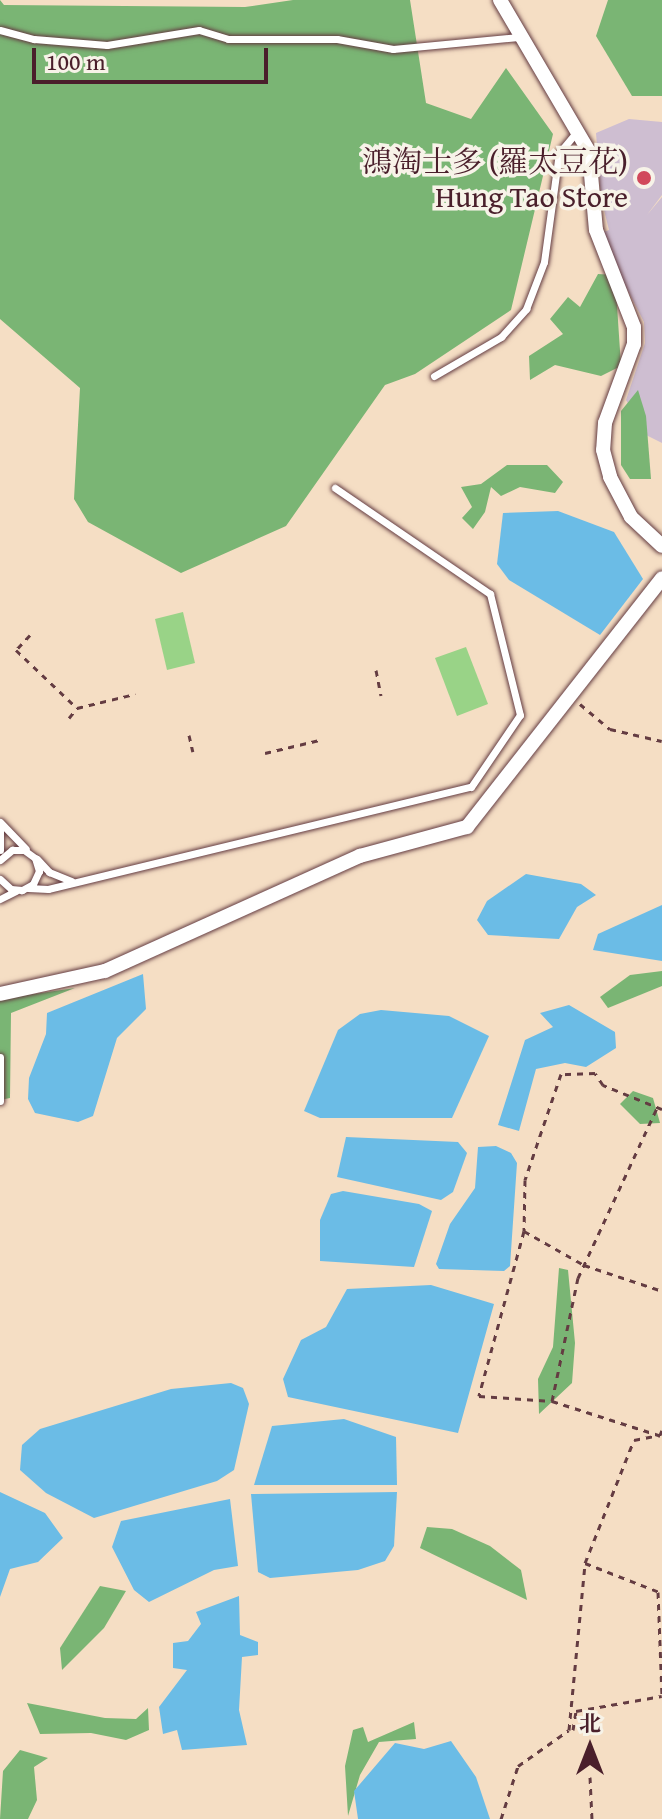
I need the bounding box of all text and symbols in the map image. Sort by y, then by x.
scale bar [36,32,272,82]
text: 100 m [46,44,106,79]
place label: 鴻淘士多 (羅太豆花) Hung Tao Store [362,143,628,214]
marker: 鴻淘士多 (羅太豆花) Hung Tao Store [635,169,653,187]
north arrow [550,1707,630,1787]
text: 北 [579,1707,601,1739]

